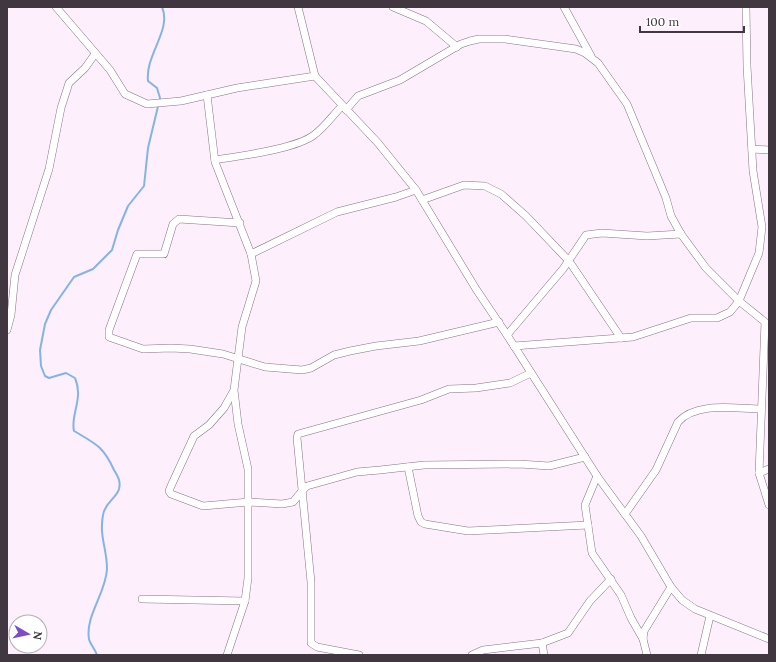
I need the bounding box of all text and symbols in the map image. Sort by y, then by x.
scale bar [640,8,744,34]
text: 100 m [646,14,679,29]
north arrow [8,614,48,654]
text: N [30,630,45,641]

